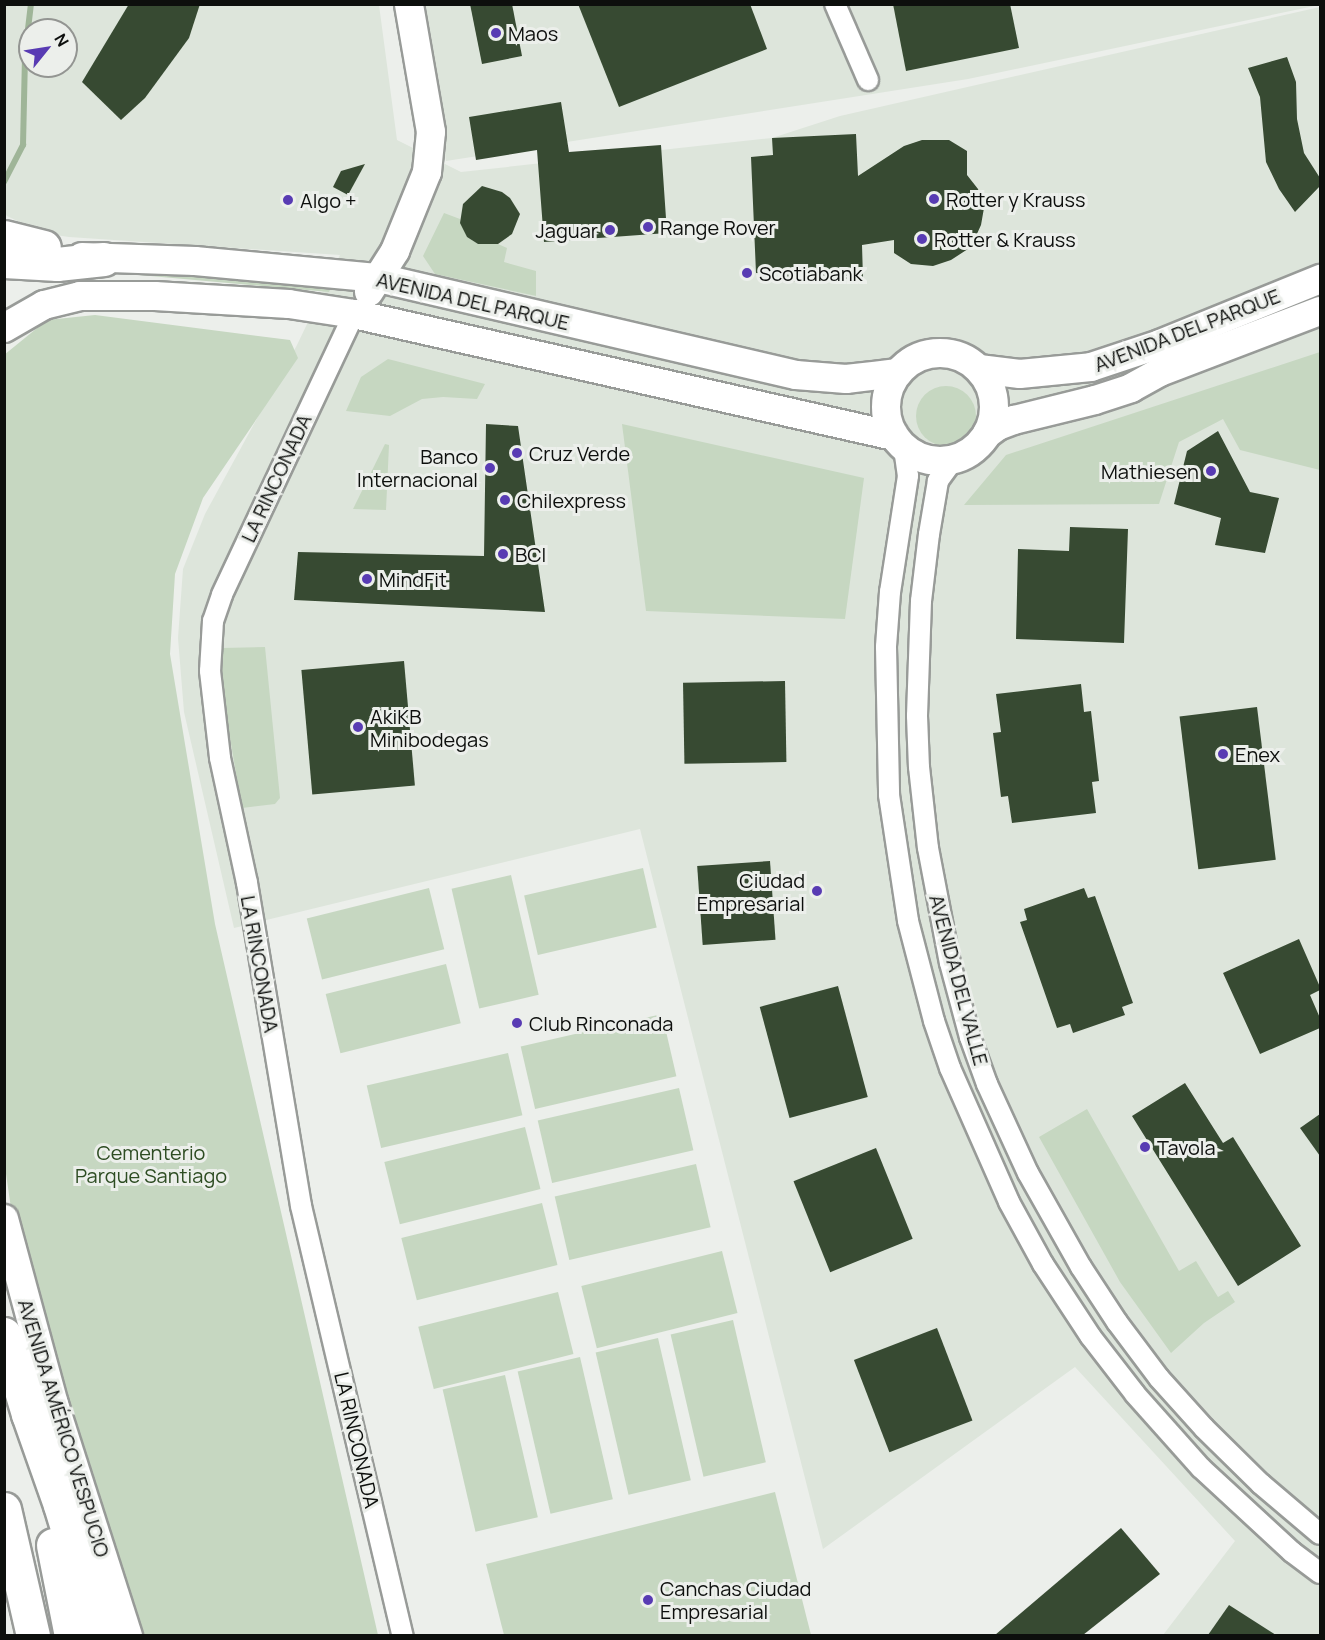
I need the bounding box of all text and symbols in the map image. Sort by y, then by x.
north arrow [18,18,78,78]
place label: Maos [508,21,558,45]
marker: Maos [489,26,503,40]
text: N [49,30,74,50]
place label: Rotter y Krauss [946,187,1085,211]
place label: Algo + [300,188,357,212]
marker: Rotter y Krauss [927,192,941,206]
marker: Algo + [281,193,295,207]
place label: Range Rover [660,215,776,239]
place label: Jaguar [536,218,598,242]
marker: Range Rover [641,220,655,234]
marker: Jaguar [603,223,617,237]
place label: Rotter & Krauss [934,227,1076,251]
marker: Rotter & Krauss [915,232,929,246]
place label: Scotiabank [759,261,862,285]
marker: Scotiabank [740,266,754,280]
street label: AVENIDA DEL PARQUE [374,267,572,335]
street label: AVENIDA DEL PARQUE [1090,283,1284,377]
street label: LA RINCONADA [236,410,316,546]
place label: Cruz Verde [529,441,630,465]
place label: Banco Internacional [357,444,478,491]
marker: Cruz Verde [510,446,524,460]
place label: Mathiesen [1101,459,1199,483]
marker: Banco Internacional [483,461,497,475]
marker: Mathiesen [1204,464,1218,478]
place label: Chilexpress [517,488,626,512]
marker: Chilexpress [498,493,512,507]
place label: BCI [515,542,546,566]
marker: BCI [496,547,510,561]
place label: MindFit [379,567,447,591]
marker: MindFit [360,572,374,586]
place label: AkiKB Minibodegas [370,704,489,751]
marker: AkiKB Minibodegas [351,720,365,734]
place label: Enex [1235,742,1280,766]
marker: Enex [1216,747,1230,761]
place label: Ciudad Empresarial [697,868,805,915]
marker: Ciudad Empresarial [810,884,824,898]
street label: AVENIDA DEL VALLE [925,891,993,1069]
street label: LA RINCONADA [236,894,284,1034]
place label: Club Rinconada [529,1011,673,1035]
marker: Club Rinconada [510,1016,524,1030]
place label: Tavola [1157,1135,1216,1159]
marker: Tavola [1138,1140,1152,1154]
park label: Cementerio Parque Santiago [75,1141,227,1188]
street label: AVENIDA AMÉRICO VESPUCIO [13,1296,115,1560]
street label: LA RINCONADA [330,1370,384,1510]
place label: Canchas Ciudad Empresarial [660,1576,811,1623]
marker: Canchas Ciudad Empresarial [641,1593,655,1607]

